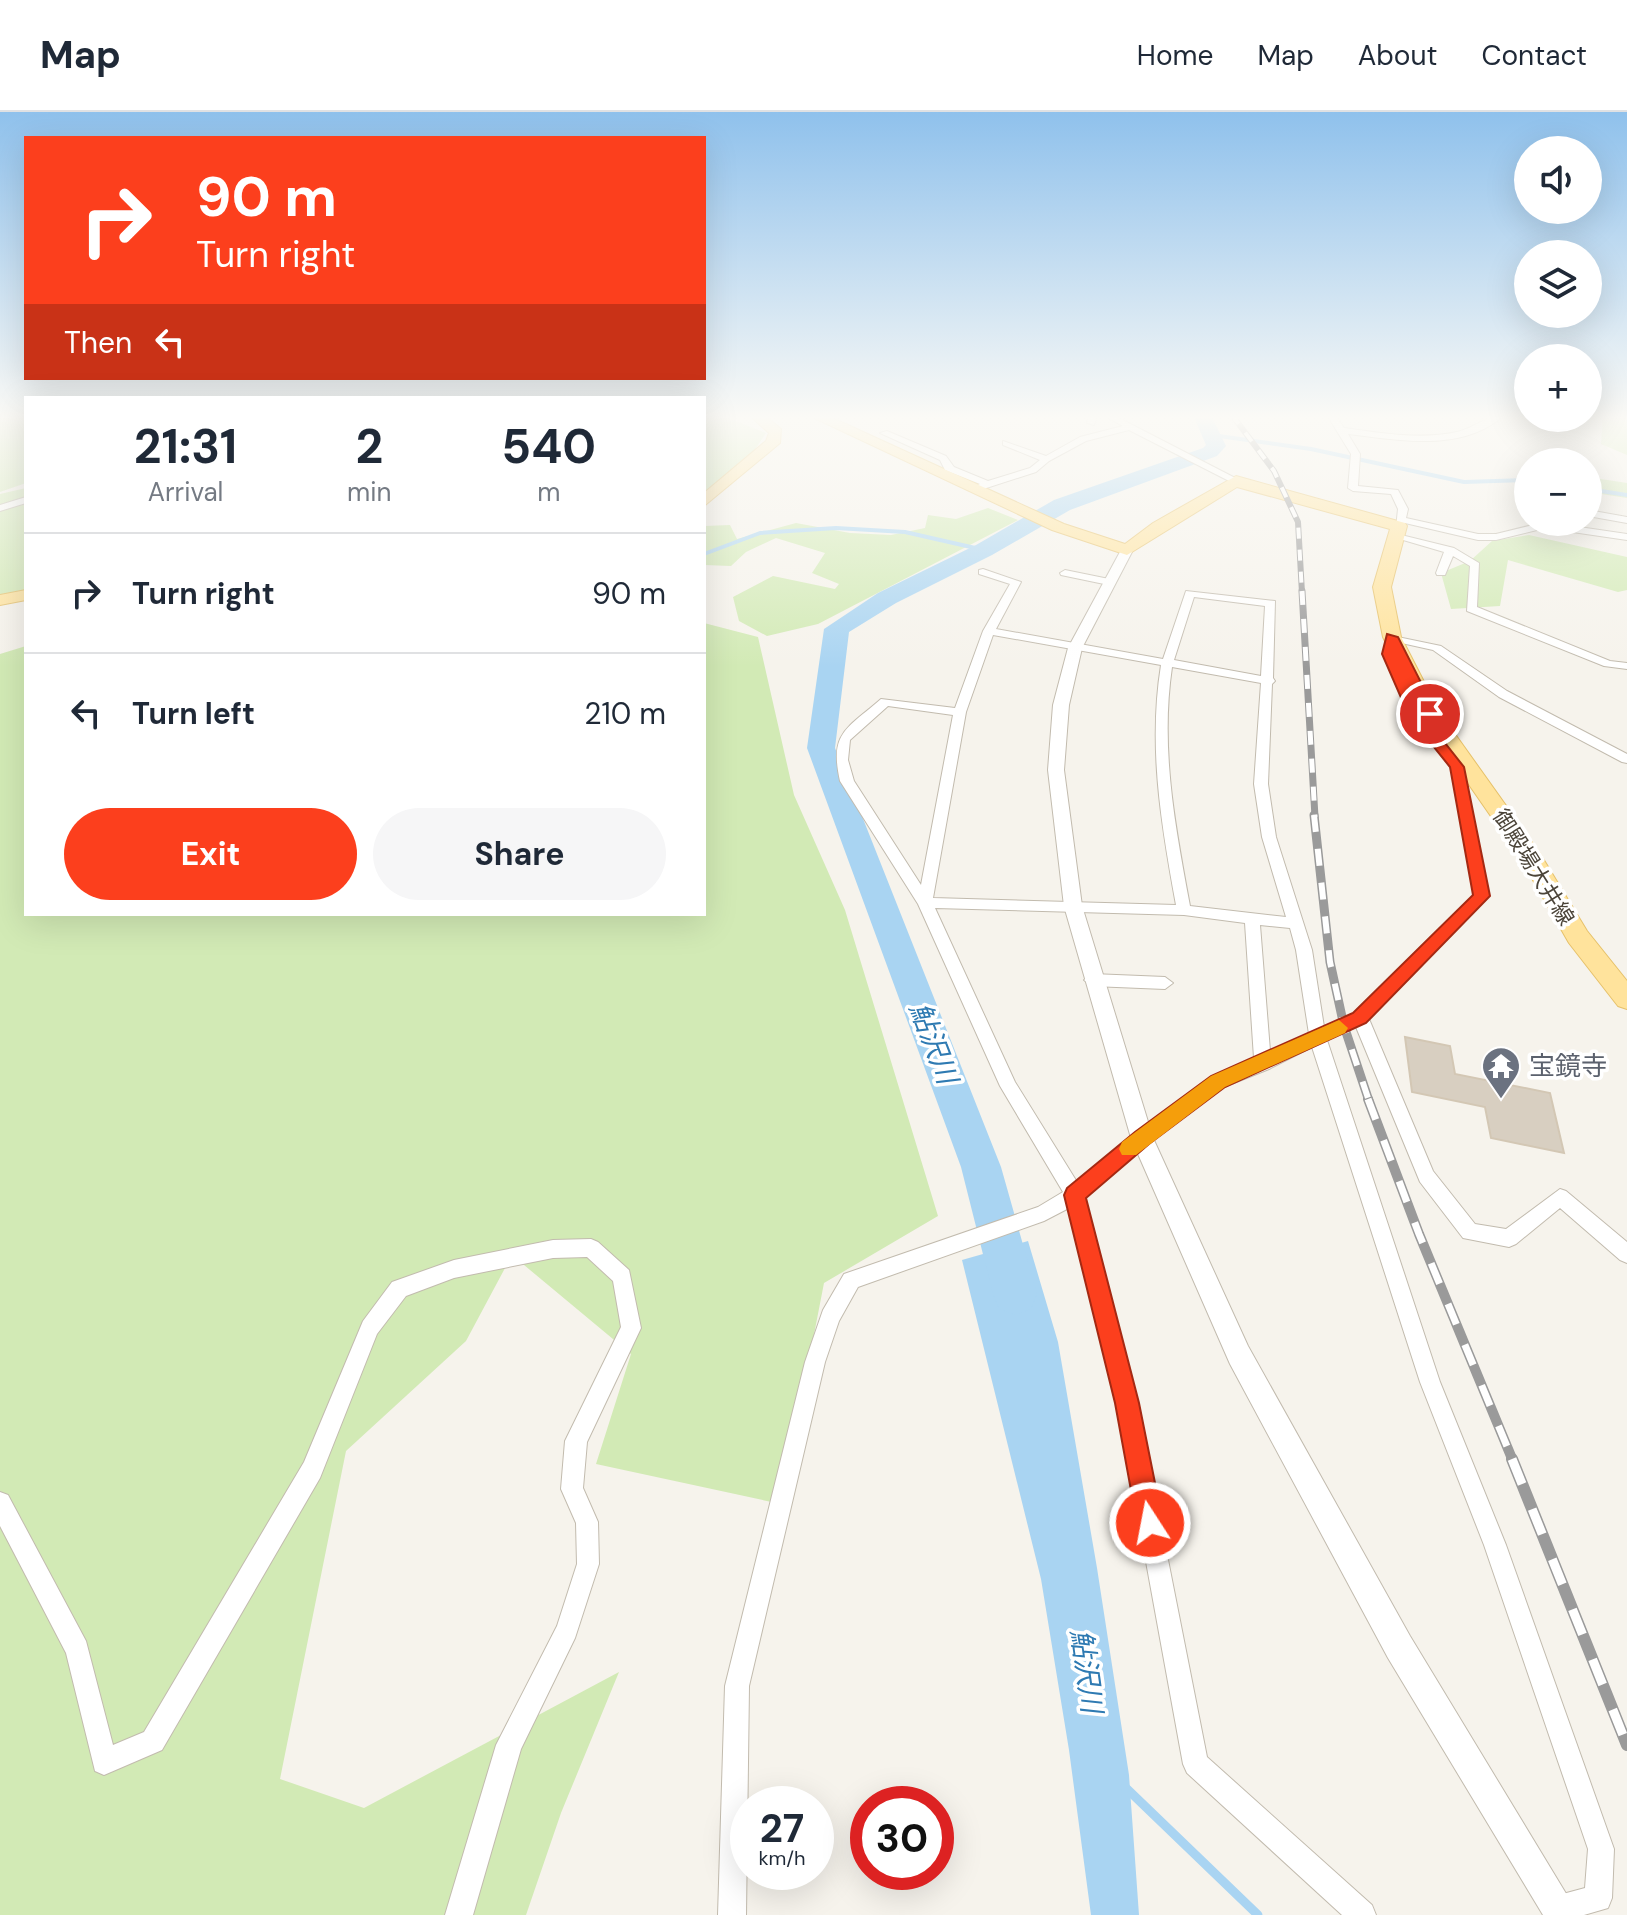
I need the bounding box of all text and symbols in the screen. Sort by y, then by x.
text: Map [40,30,121,80]
text: Home [1137,37,1213,74]
text: Map [1257,37,1314,74]
text: About [1358,37,1437,74]
text: Contact [1481,37,1587,74]
map controls [1514,136,1602,536]
button: sound [1514,136,1602,224]
text: 90 m [196,160,337,233]
icon: right [64,168,168,272]
text: Turn right [196,231,355,278]
button: layers [1514,240,1602,328]
icon: left [148,320,192,364]
text: Then [64,323,132,362]
button: + [1514,344,1602,432]
text: 21:31 [134,415,237,478]
text: 2 [355,415,383,478]
text: 540 [501,415,596,478]
button: − [1514,448,1602,536]
text: Arrival [148,475,223,509]
text: min [347,475,391,509]
text: m [537,475,560,509]
icon: right [64,571,108,615]
text: Turn right [132,574,275,613]
text: 90 m [592,574,666,613]
pin [1396,680,1464,748]
icon: left [64,691,108,735]
icon: arrive [1408,692,1452,736]
text: Turn left [132,694,255,733]
text: 210 m [584,694,666,733]
street label: 御殿場大井線 [1486,804,1581,931]
button: Exit [64,808,357,900]
button: Share [373,808,666,900]
water label: 鮎沢川 [901,997,967,1092]
temple icon: 宝鏡寺 [1480,1045,1522,1100]
place label: 宝鏡寺 [1529,1049,1607,1083]
position arrow [1108,1481,1192,1565]
water label: 鮎沢川 [1062,1627,1111,1718]
speed limit sign: 30 [850,1786,954,1890]
text: 27 [760,1802,804,1854]
text: km/h [758,1845,806,1871]

